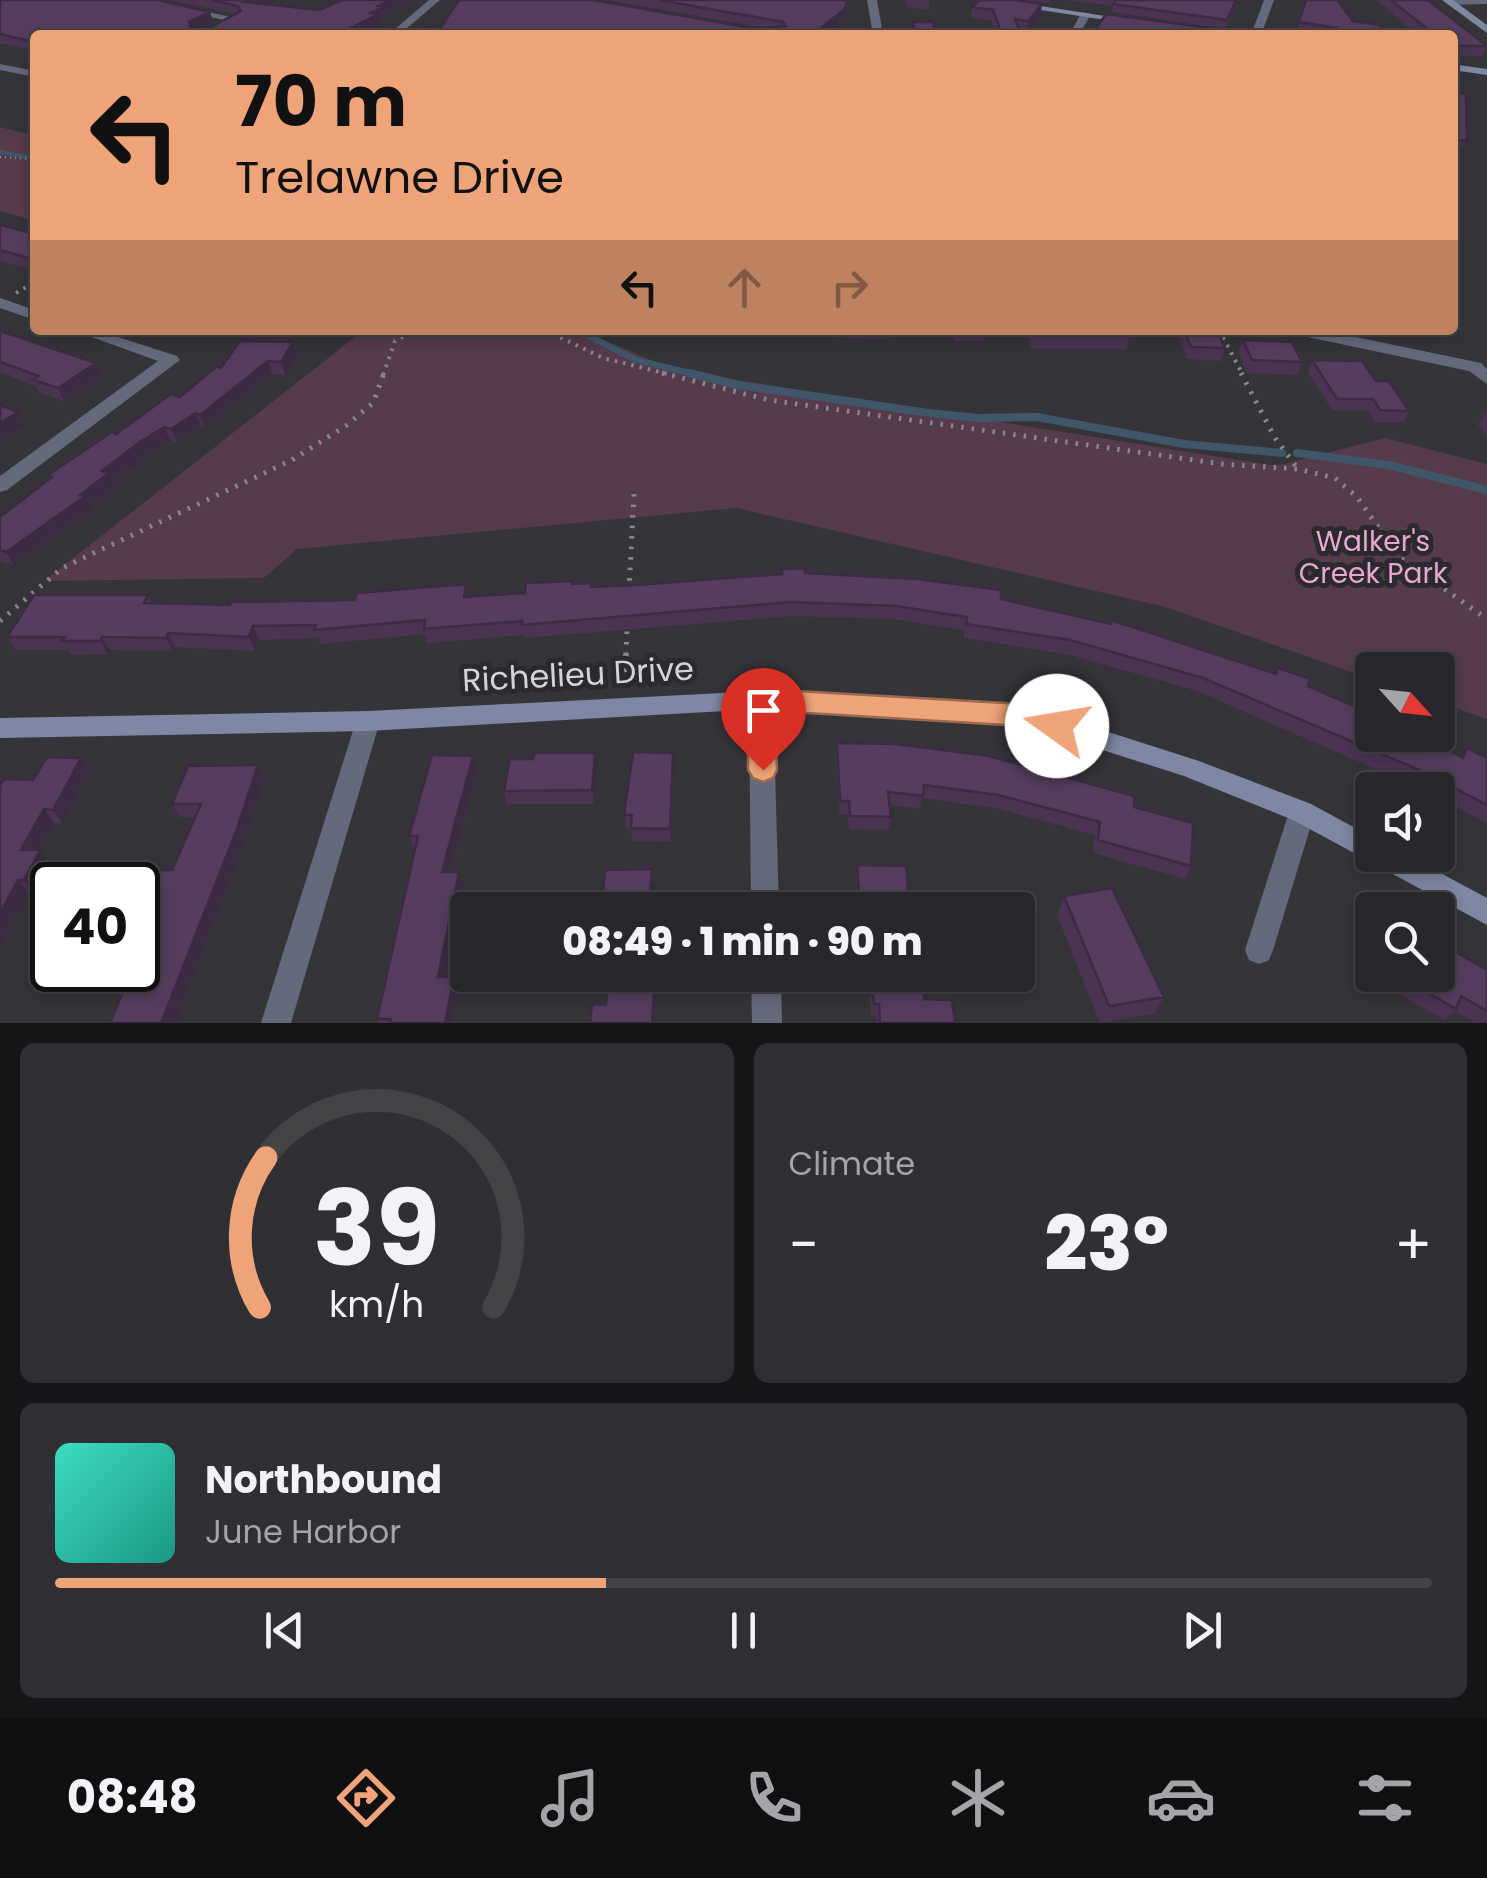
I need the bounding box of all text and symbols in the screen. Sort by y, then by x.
text: 70 m [235,52,407,151]
icon: left [70,70,200,200]
text: Trelawne Drive [235,146,564,209]
icon: left [612,260,667,315]
icon: ahead [717,260,772,315]
icon: right [822,260,877,315]
park label: Walker's Creek Park [1299,522,1448,593]
street label: Richelieu Drive [461,645,695,703]
north arrow [1355,652,1455,752]
map controls [1355,652,1455,992]
pin [721,668,806,771]
position arrow [1005,674,1109,778]
icon: arrive [736,683,791,738]
button: sound [1355,772,1455,872]
speed limit sign: 40 [30,862,160,992]
button: search [1355,892,1455,992]
text: 08:49 · 1 min · 90 m [562,915,923,968]
text: Climate [789,1141,915,1186]
text: 39 [313,1156,440,1301]
text: 23° [1044,1191,1169,1296]
text: − [789,1206,819,1283]
text: + [1394,1206,1432,1283]
text: km/h [329,1279,424,1330]
text: Northbound [205,1453,442,1506]
text: June Harbor [205,1509,401,1554]
icon: previous [257,1603,312,1658]
icon: pause [716,1603,771,1658]
icon: next [1175,1603,1230,1658]
icon: directions [331,1763,401,1833]
icon: music [535,1763,605,1833]
icon: phone [739,1763,809,1833]
icon: climate [943,1763,1013,1833]
icon: car [1146,1763,1216,1833]
icon: filters [1350,1763,1420,1833]
text: 08:48 [67,1766,198,1829]

